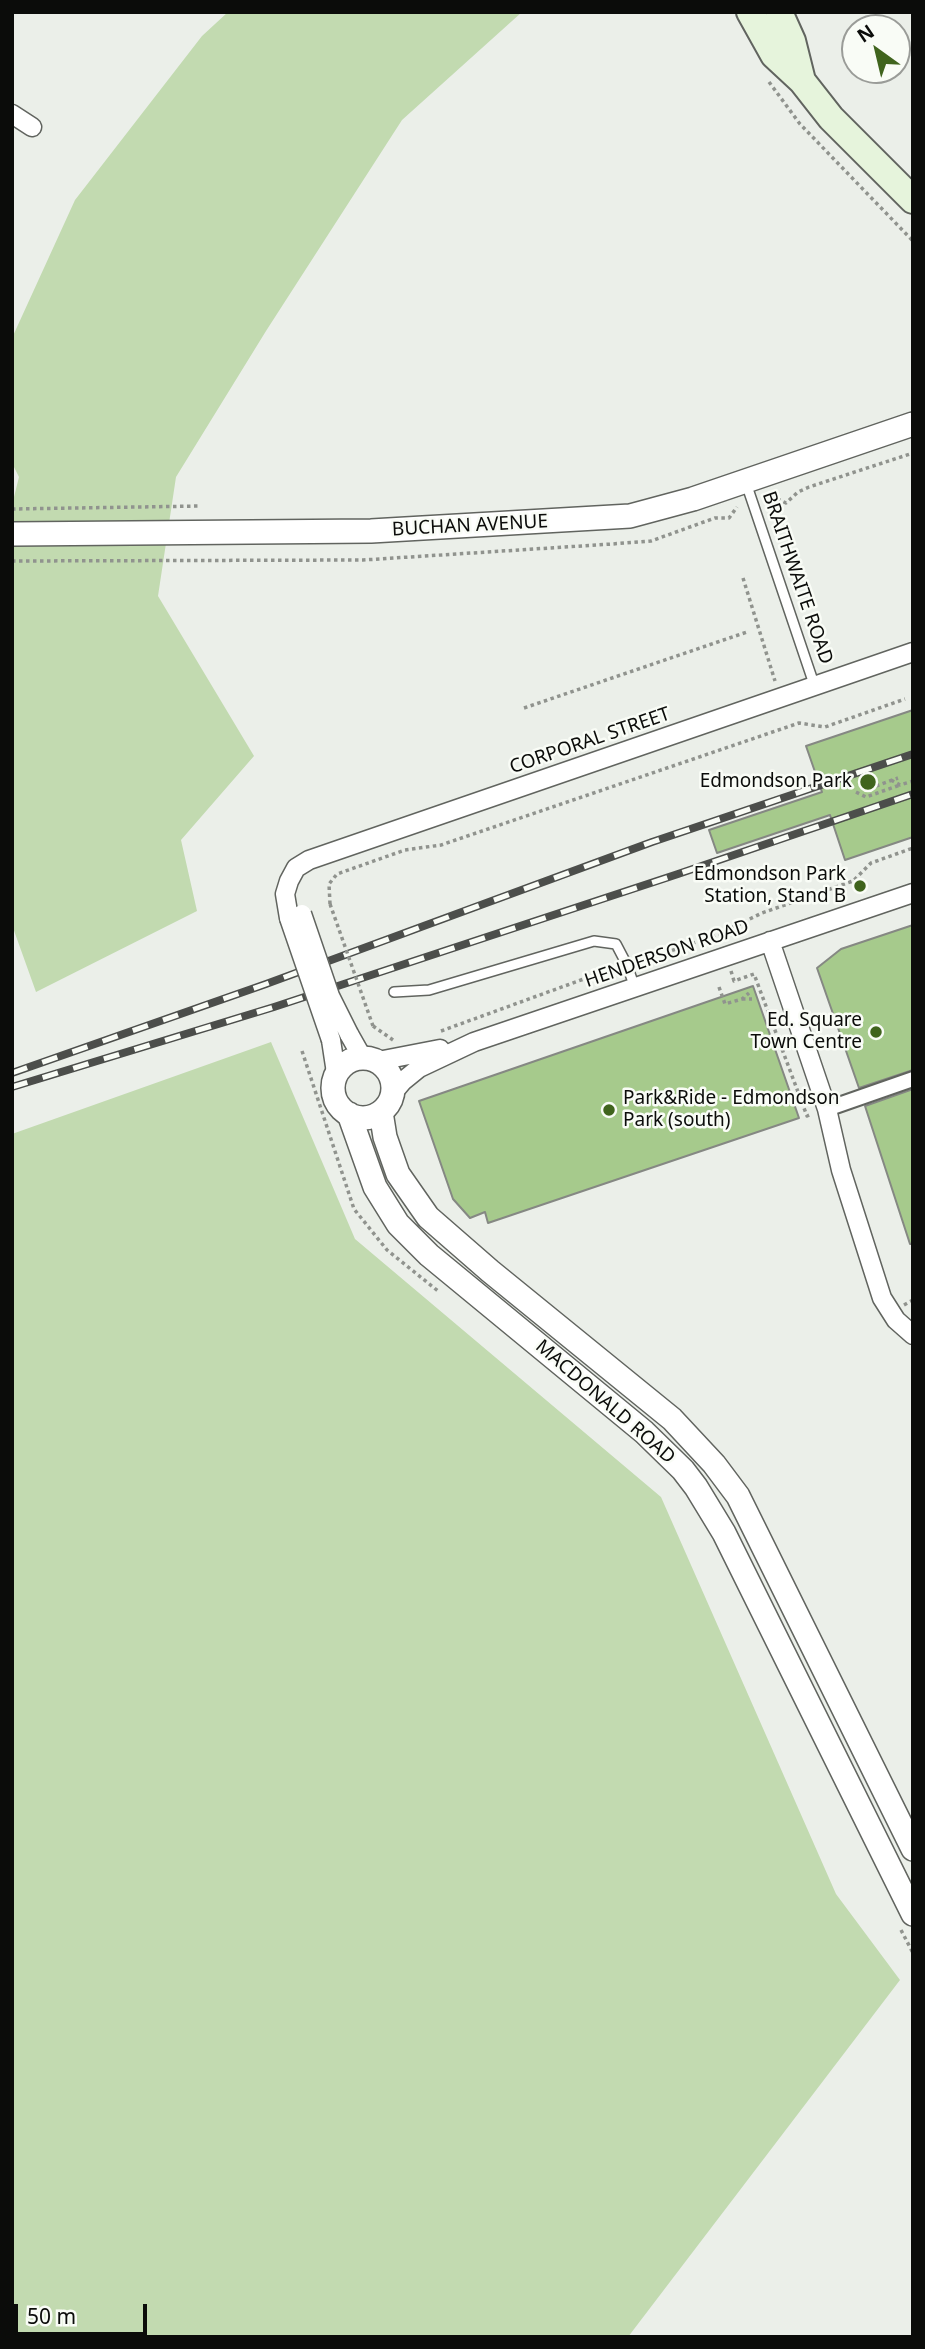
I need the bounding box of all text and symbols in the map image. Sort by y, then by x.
north arrow [841,14,911,84]
text: N [852,18,879,48]
street label: BRAITHWAITE ROAD [757,489,837,667]
street label: BUCHAN AVENUE [391,511,549,541]
street label: CORPORAL STREET [507,703,673,779]
place label: Edmondson Park [700,771,852,793]
marker: Edmondson Park [858,772,878,792]
place label: Edmondson Park Station, Stand B [694,864,846,908]
marker: Edmondson Park Station, Stand B [852,878,868,894]
street label: HENDERSON ROAD [582,915,752,993]
place label: Ed. Square Town Centre [751,1010,862,1054]
marker: Ed. Square Town Centre [868,1024,884,1040]
place label: Park&Ride - Edmondson Park (south) [623,1088,839,1132]
marker: Park&Ride - Edmondson Park (south) [601,1102,617,1118]
street label: MACDONALD ROAD [531,1335,679,1469]
scale bar [18,2290,150,2334]
text: 50 m [27,2302,76,2330]

